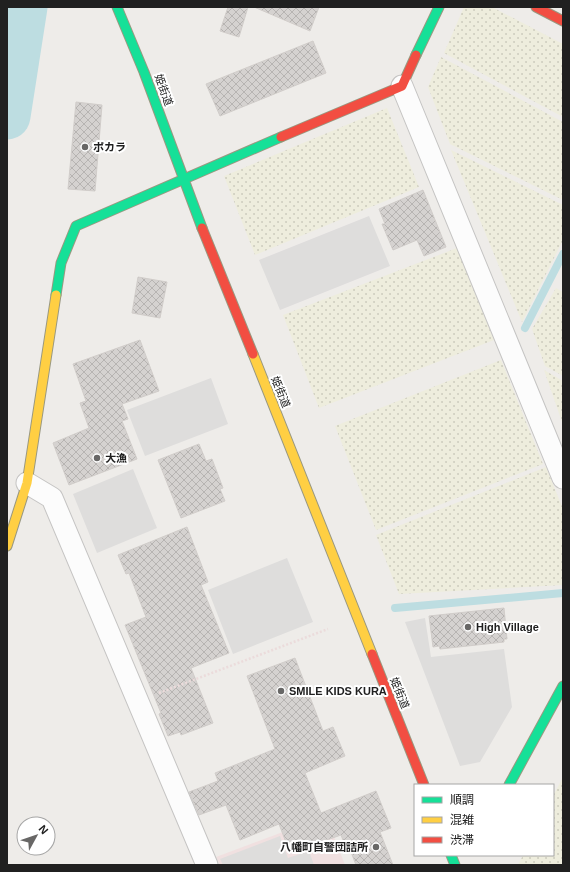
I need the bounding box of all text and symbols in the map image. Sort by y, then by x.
street label: 姫街道 [153,72,175,108]
place label: ポカラ [93,141,126,153]
marker: ポカラ [80,142,90,152]
street label: 姫街道 [269,374,293,410]
place label: 大漁 [105,452,127,464]
marker: 大漁 [92,453,102,463]
place label: High Village [476,621,539,633]
marker: High Village [463,622,473,632]
street label: 姫街道 [388,675,412,711]
place label: SMILE KIDS KURA [289,685,387,697]
marker: SMILE KIDS KURA [276,686,286,696]
legend [414,784,554,856]
text: 順調 [450,793,474,807]
text: 混雑 [450,813,474,827]
north arrow [16,816,56,856]
text: N [37,823,51,837]
text: 渋滞 [450,833,474,847]
place label: 八幡町自警団詰所 [280,841,368,853]
marker: 八幡町自警団詰所 [371,842,381,852]

